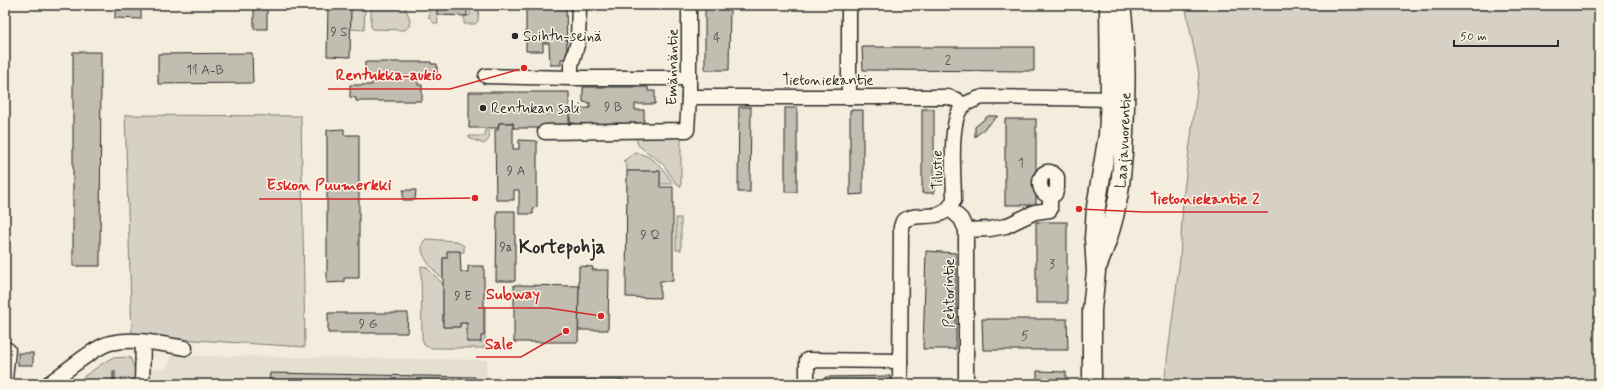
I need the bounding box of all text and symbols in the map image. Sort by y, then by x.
scale bar [1454,22,1558,48]
house number: 9 S [330,24,348,41]
place label: Soihtu-seinä [523,27,602,47]
street label: Emännäntie [662,28,684,106]
text: 50 m [1460,29,1487,45]
house number: 4 [713,30,721,47]
marker: Soihtu-seinä [510,31,520,41]
house number: 2 [945,52,952,69]
callout: Rentukka-aukio [328,61,450,89]
house number: 11 A-B [186,62,224,79]
text: Rentukka-aukio [336,65,442,86]
street label: Tietoniekantie [782,71,874,91]
street label: Laajavuorentie [1111,92,1136,190]
place label: Rentukan sali [491,99,580,119]
house number: 9 B [604,99,622,116]
marker: Rentukan sali [478,103,488,113]
street label: Tilustie [928,150,948,190]
house number: 1 [1018,155,1024,172]
house number: 9 A [507,163,525,180]
callout: Eskon Puumerkki [259,171,398,199]
text: Eskon Puumerkki [267,175,392,196]
callout: Tietoniekantie 2 [1143,184,1268,212]
text: Tietoniekantie 2 [1150,189,1260,210]
house number: 9 Q [640,227,660,244]
district label: Kortepohja [519,235,605,261]
house number: 9a [499,239,513,256]
house number: 3 [1049,256,1055,273]
street label: Pehtorintie [940,258,960,328]
callout: Subway [478,280,548,308]
text: Subway [486,284,540,305]
house number: 9 E [454,288,472,305]
house number: 9 G [359,316,378,333]
house number: 5 [1021,328,1029,345]
callout: Sale [476,329,521,357]
text: Sale [485,334,513,355]

